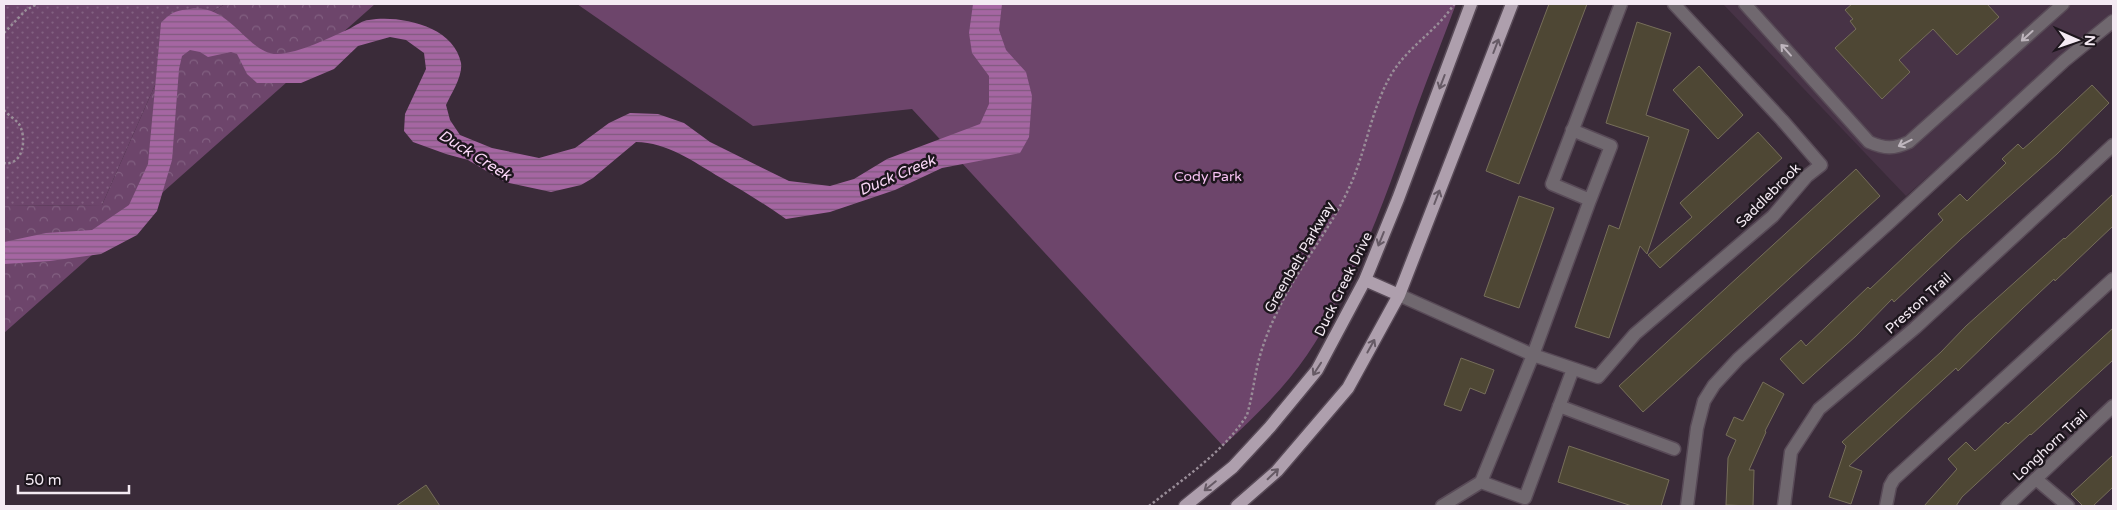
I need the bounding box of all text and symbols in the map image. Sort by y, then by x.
north arrow [2052,15,2102,65]
one-way arrow [2020,30,2033,42]
text: N [2081,35,2098,46]
one-way arrow [1491,39,1501,54]
one-way arrow [1780,43,1792,56]
one-way arrow [1437,74,1446,89]
water label: Duck Creek [436,126,516,185]
one-way arrow [1898,139,1913,148]
water label: Duck Creek [856,150,940,199]
street label: Saddlebrook [1733,159,1804,231]
park label: Cody Park [1174,168,1242,185]
one-way arrow [1433,190,1442,205]
street label: Greenbelt Parkway [1261,198,1338,316]
street label: Duck Creek Drive [1311,229,1376,339]
one-way arrow [1376,231,1385,247]
street label: Preston Trail [1882,269,1955,337]
one-way arrow [1366,338,1376,353]
one-way arrow [1311,361,1321,375]
street label: Longhorn Trail [2009,406,2091,484]
scale bar [18,462,129,494]
one-way arrow [1267,468,1279,480]
text: 50 m [25,471,62,489]
one-way arrow [1204,480,1217,491]

